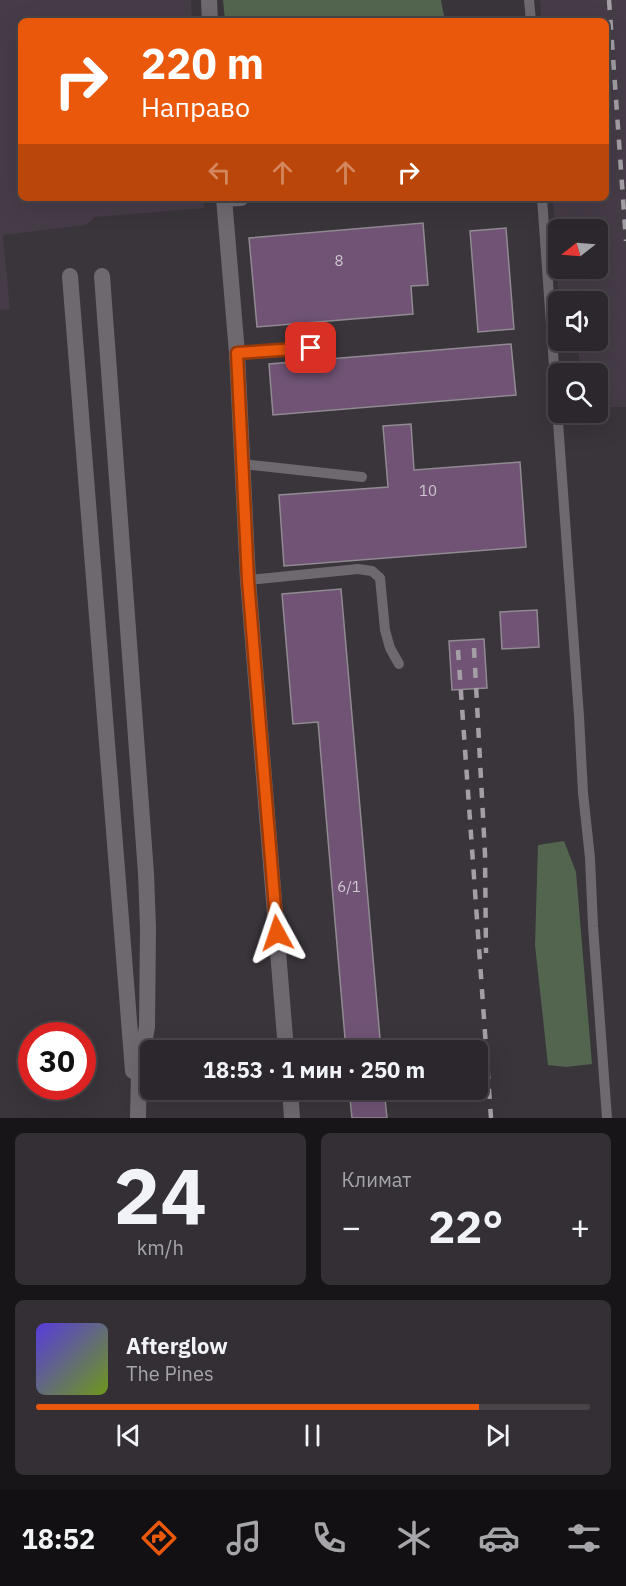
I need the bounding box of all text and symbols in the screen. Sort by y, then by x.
text: 220 m [141,36,264,91]
icon: right [42,42,120,120]
text: Направо [141,89,250,124]
icon: left [203,156,236,189]
icon: ahead [266,156,299,189]
icon: ahead [329,156,362,189]
icon: right [392,156,425,189]
north arrow [548,219,608,279]
map controls [548,219,608,423]
house number: 8 [334,251,344,270]
button: sound [548,291,608,351]
pin [285,322,336,373]
icon: arrive [294,331,327,364]
button: search [548,363,608,423]
house number: 10 [419,481,437,500]
house number: 6/1 [337,877,361,896]
position arrow [245,901,309,965]
speed limit sign: 30 [18,1022,96,1100]
text: 18:53 · 1 мин · 250 m [203,1055,425,1084]
text: 24 [113,1144,207,1245]
text: Климат [342,1166,412,1193]
text: 22° [428,1197,503,1255]
text: − [342,1205,361,1248]
text: + [570,1205,590,1248]
text: km/h [137,1234,184,1261]
text: Afterglow [126,1331,228,1360]
text: The Pines [126,1360,214,1387]
icon: previous [112,1419,145,1452]
icon: pause [296,1419,329,1452]
icon: next [481,1419,514,1452]
icon: directions [138,1517,180,1559]
icon: music [223,1517,265,1559]
icon: phone [308,1517,350,1559]
icon: climate [393,1517,435,1559]
icon: car [478,1517,520,1559]
icon: filters [563,1517,605,1559]
text: 18:52 [21,1521,95,1556]

